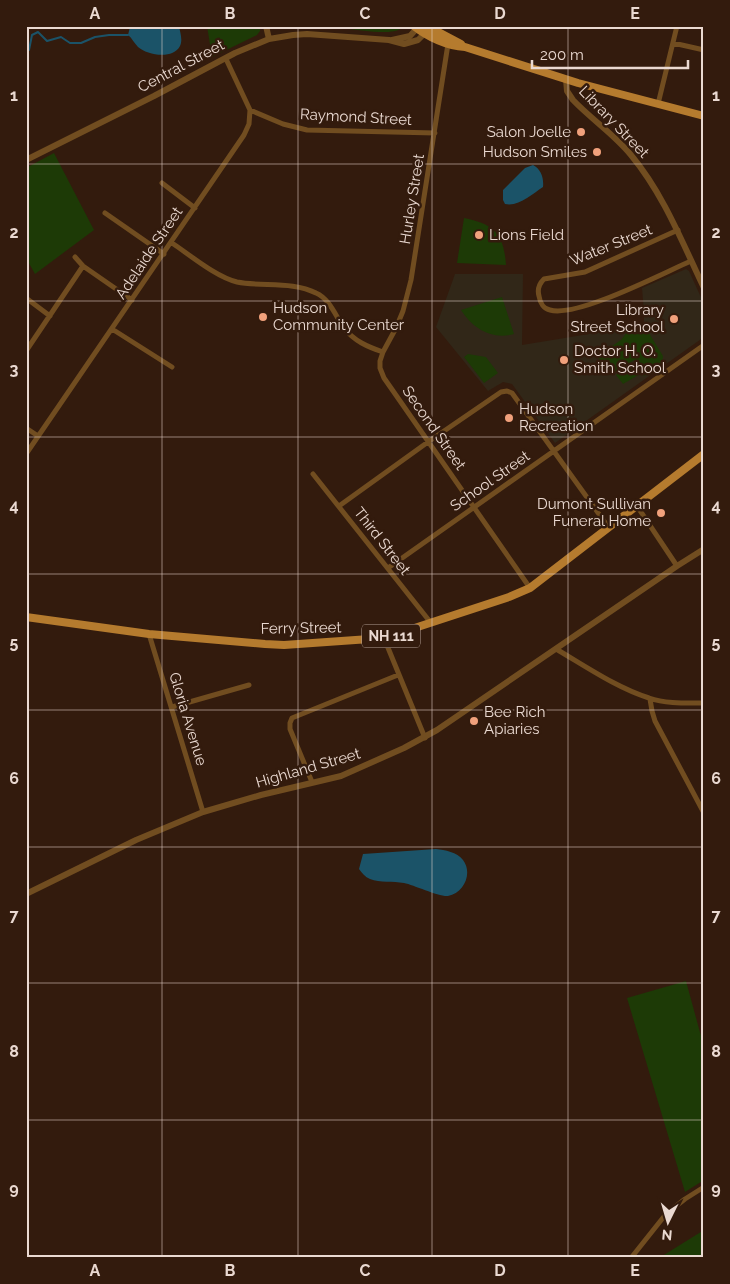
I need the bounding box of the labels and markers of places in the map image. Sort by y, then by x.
place label: Salon Joelle [487,123,571,141]
marker: Salon Joelle [575,126,587,138]
place label: Hudson Smiles [483,143,587,161]
marker: Hudson Smiles [591,146,603,158]
place label: Lions Field [489,226,564,244]
marker: Lions Field [473,229,485,241]
place label: Hudson Community Center [273,299,405,334]
place label: Library Street School [571,301,665,336]
marker: Hudson Community Center [257,311,269,323]
marker: Library Street School [668,313,680,325]
place label: Doctor H. O. Smith School [574,342,667,377]
marker: Doctor H. O. Smith School [558,354,570,366]
place label: Hudson Recreation [519,400,594,435]
marker: Hudson Recreation [503,412,515,424]
place label: Dumont Sullivan Funeral Home [537,495,651,530]
marker: Dumont Sullivan Funeral Home [655,507,667,519]
place label: Bee Rich Apiaries [484,703,545,738]
marker: Bee Rich Apiaries [468,715,480,727]

